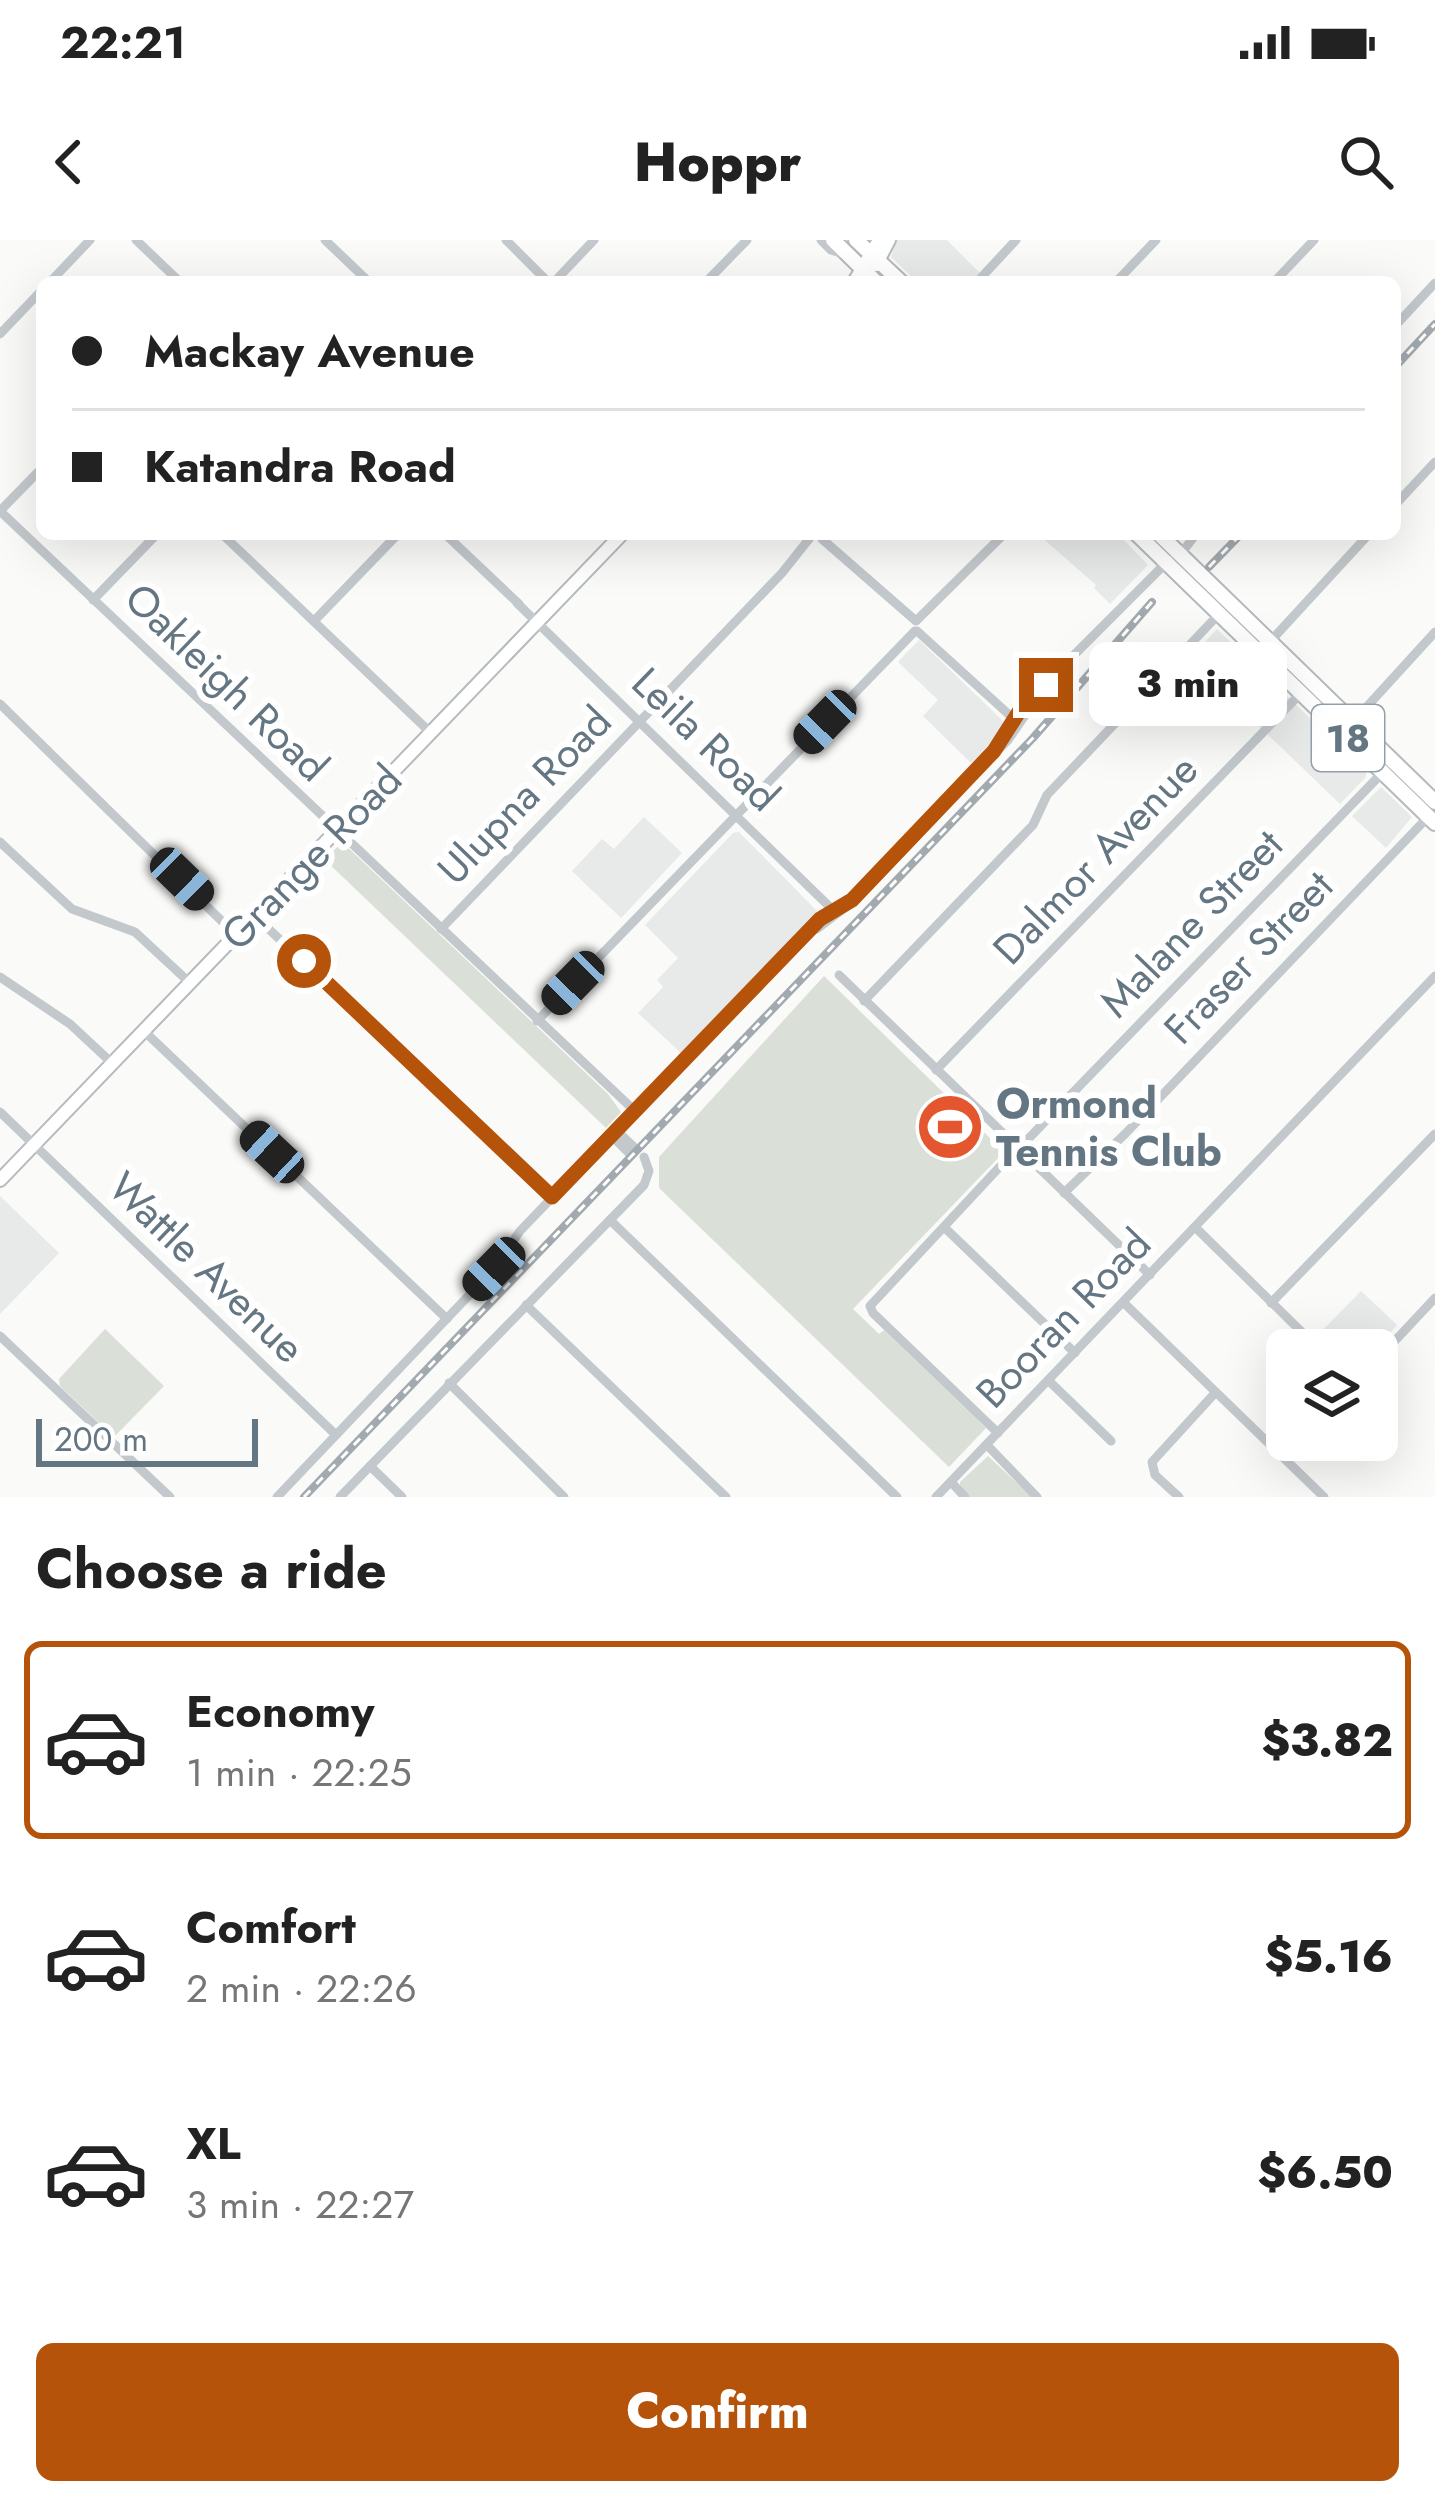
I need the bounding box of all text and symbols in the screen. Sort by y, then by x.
text: 22:21 [60,10,186,75]
text: Hoppr [634,123,801,201]
icon: back [36,129,102,195]
icon: search [1333,129,1399,195]
text: Mackay Avenue [144,319,475,384]
text: Katandra Road [144,434,456,499]
street label: Oakleigh Road [111,569,343,796]
callout: 3 min [1088,643,1286,727]
street label: Leila Road [618,653,793,825]
text: 3 min [1136,655,1240,712]
route end [1019,658,1073,712]
car [787,684,863,760]
street label: Ulupna Road [423,692,625,898]
road number: 18 [1312,705,1384,771]
street label: Dalmor Avenue [979,740,1212,978]
street label: Grange Road [207,751,416,964]
street label: Malane Street [1086,816,1297,1031]
car [144,841,220,917]
street label: Fraser Street [1150,857,1347,1058]
route start [277,934,331,988]
car [535,945,611,1021]
place label: Ormond Tennis Club [996,1073,1222,1182]
sports icon: Ormond Tennis Club [915,1092,985,1162]
car [233,1114,311,1190]
street label: Wattle Avenue [95,1158,319,1377]
street label: Booran Road [962,1215,1165,1422]
car [456,1231,532,1307]
map controls [1266,1329,1398,1461]
button: layers [1266,1329,1398,1461]
scale bar [36,1413,258,1466]
text: 200 m [54,1416,148,1463]
text: Choose a ride [36,1530,387,1608]
text: Economy [186,1679,374,1744]
icon: car [42,1686,150,1794]
text: $3.82 [1261,1708,1393,1773]
text: 1 min · 22:25 [186,1744,412,1801]
text: Comfort [186,1895,356,1960]
icon: car [42,1902,150,2010]
text: $5.16 [1264,1924,1393,1989]
text: 2 min · 22:26 [186,1960,417,2017]
text: XL [186,2111,241,2176]
icon: car [42,2118,150,2226]
text: $6.50 [1258,2140,1393,2205]
text: 3 min · 22:27 [186,2176,414,2233]
button: Confirm [36,2343,1399,2481]

